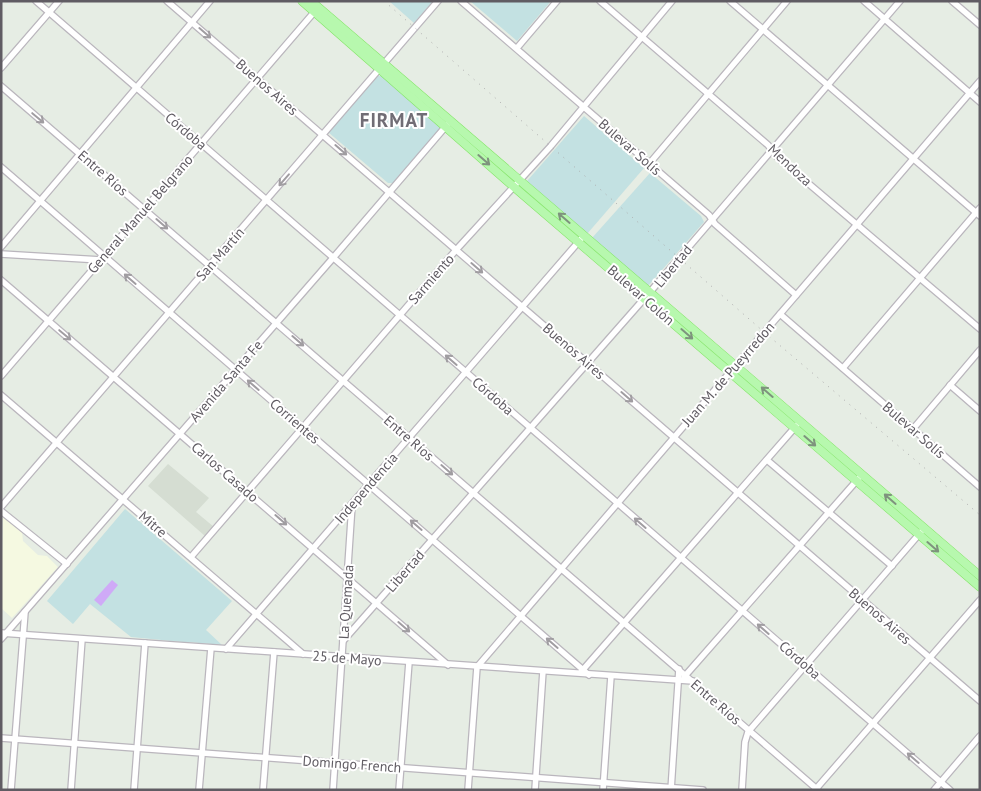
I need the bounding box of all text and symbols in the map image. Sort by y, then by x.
one-way arrow [198,27,211,39]
street label: Buenos Aires [232,55,302,119]
street label: Córdoba [161,108,211,154]
district label: FIRMAT [360,108,428,132]
one-way arrow [32,112,45,123]
street label: Bulevar Solís [595,115,665,179]
street label: Mendoza [764,140,816,190]
one-way arrow [334,145,347,156]
street label: Entre Ríos [74,146,132,200]
street label: General Manuel Belgrano [83,151,197,277]
one-way arrow [477,154,490,166]
one-way arrow [278,174,289,187]
one-way arrow [557,213,570,224]
one-way arrow [155,218,168,229]
street label: San Martín [192,224,248,284]
street label: Libertad [650,241,696,291]
street label: Sarmiento [404,250,458,308]
street label: Bulevar Colón [604,261,678,329]
one-way arrow [471,262,484,274]
one-way arrow [123,273,136,284]
street label: Juan M. de Pueyrredon [677,318,778,431]
street label: Buenos Aires [539,319,609,383]
one-way arrow [58,329,71,341]
one-way arrow [680,329,693,340]
one-way arrow [291,335,304,347]
street label: Avenida Santa Fe [185,336,267,426]
one-way arrow [445,354,458,365]
street label: Córdoba [468,373,518,419]
one-way arrow [246,379,259,391]
one-way arrow [760,387,773,398]
one-way arrow [620,391,633,402]
street label: Corrientes [266,394,324,448]
street label: Bulevar Solís [879,398,949,462]
street label: Entre Ríos [380,411,438,465]
one-way arrow [803,435,816,446]
street label: Carlos Casado [188,438,262,506]
street label: Independencia [330,449,402,527]
one-way arrow [441,465,454,476]
one-way arrow [883,493,896,504]
street label: Mitre [135,507,171,541]
one-way arrow [275,515,288,526]
one-way arrow [634,517,647,529]
one-way arrow [409,520,422,531]
one-way arrow [926,541,939,552]
street label: Libertad [382,546,428,596]
street label: La Quemada [334,564,358,640]
street label: Buenos Aires [845,584,915,648]
one-way arrow [397,621,410,632]
one-way arrow [757,623,770,635]
one-way arrow [545,637,558,649]
street label: Córdoba [775,637,825,683]
street label: 25 de Mayo [312,647,382,669]
street label: Entre Ríos [687,675,745,729]
street label: Domingo French [302,752,402,776]
one-way arrow [907,753,920,764]

